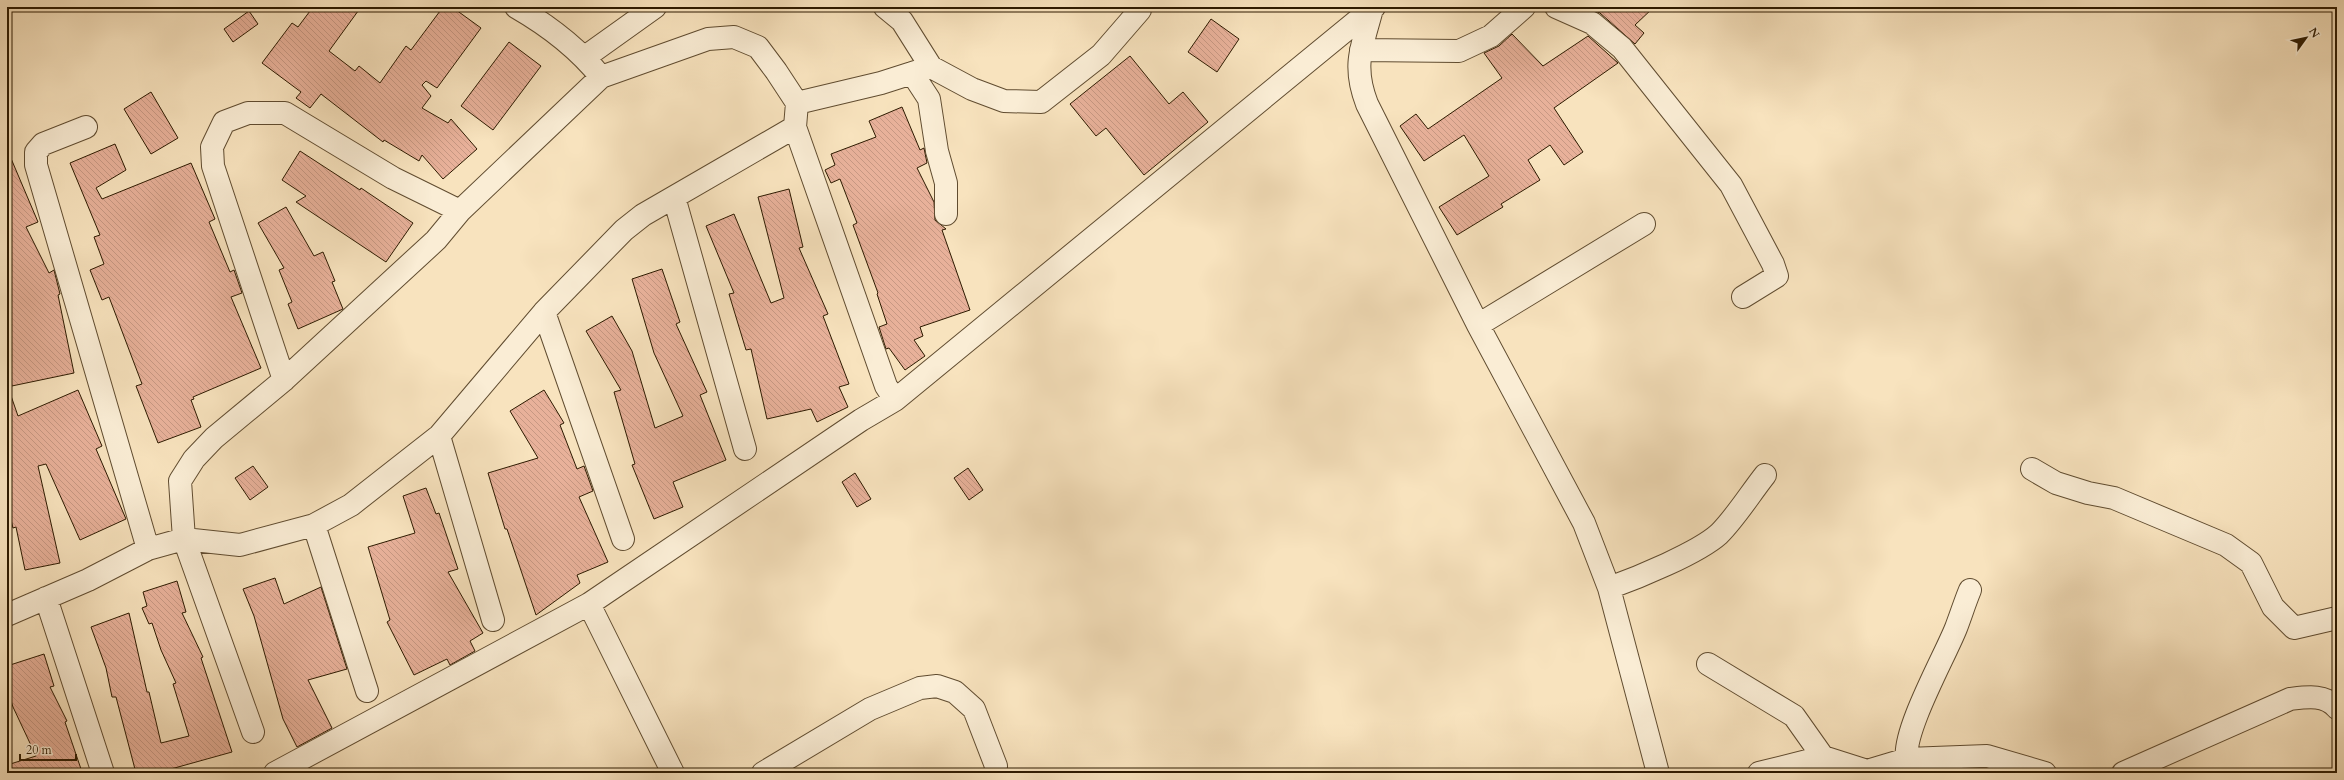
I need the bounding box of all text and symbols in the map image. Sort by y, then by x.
north arrow [2286,18,2326,58]
text: N [2305,25,2323,41]
scale bar [20,736,76,762]
text: 20 m [26,742,53,758]

